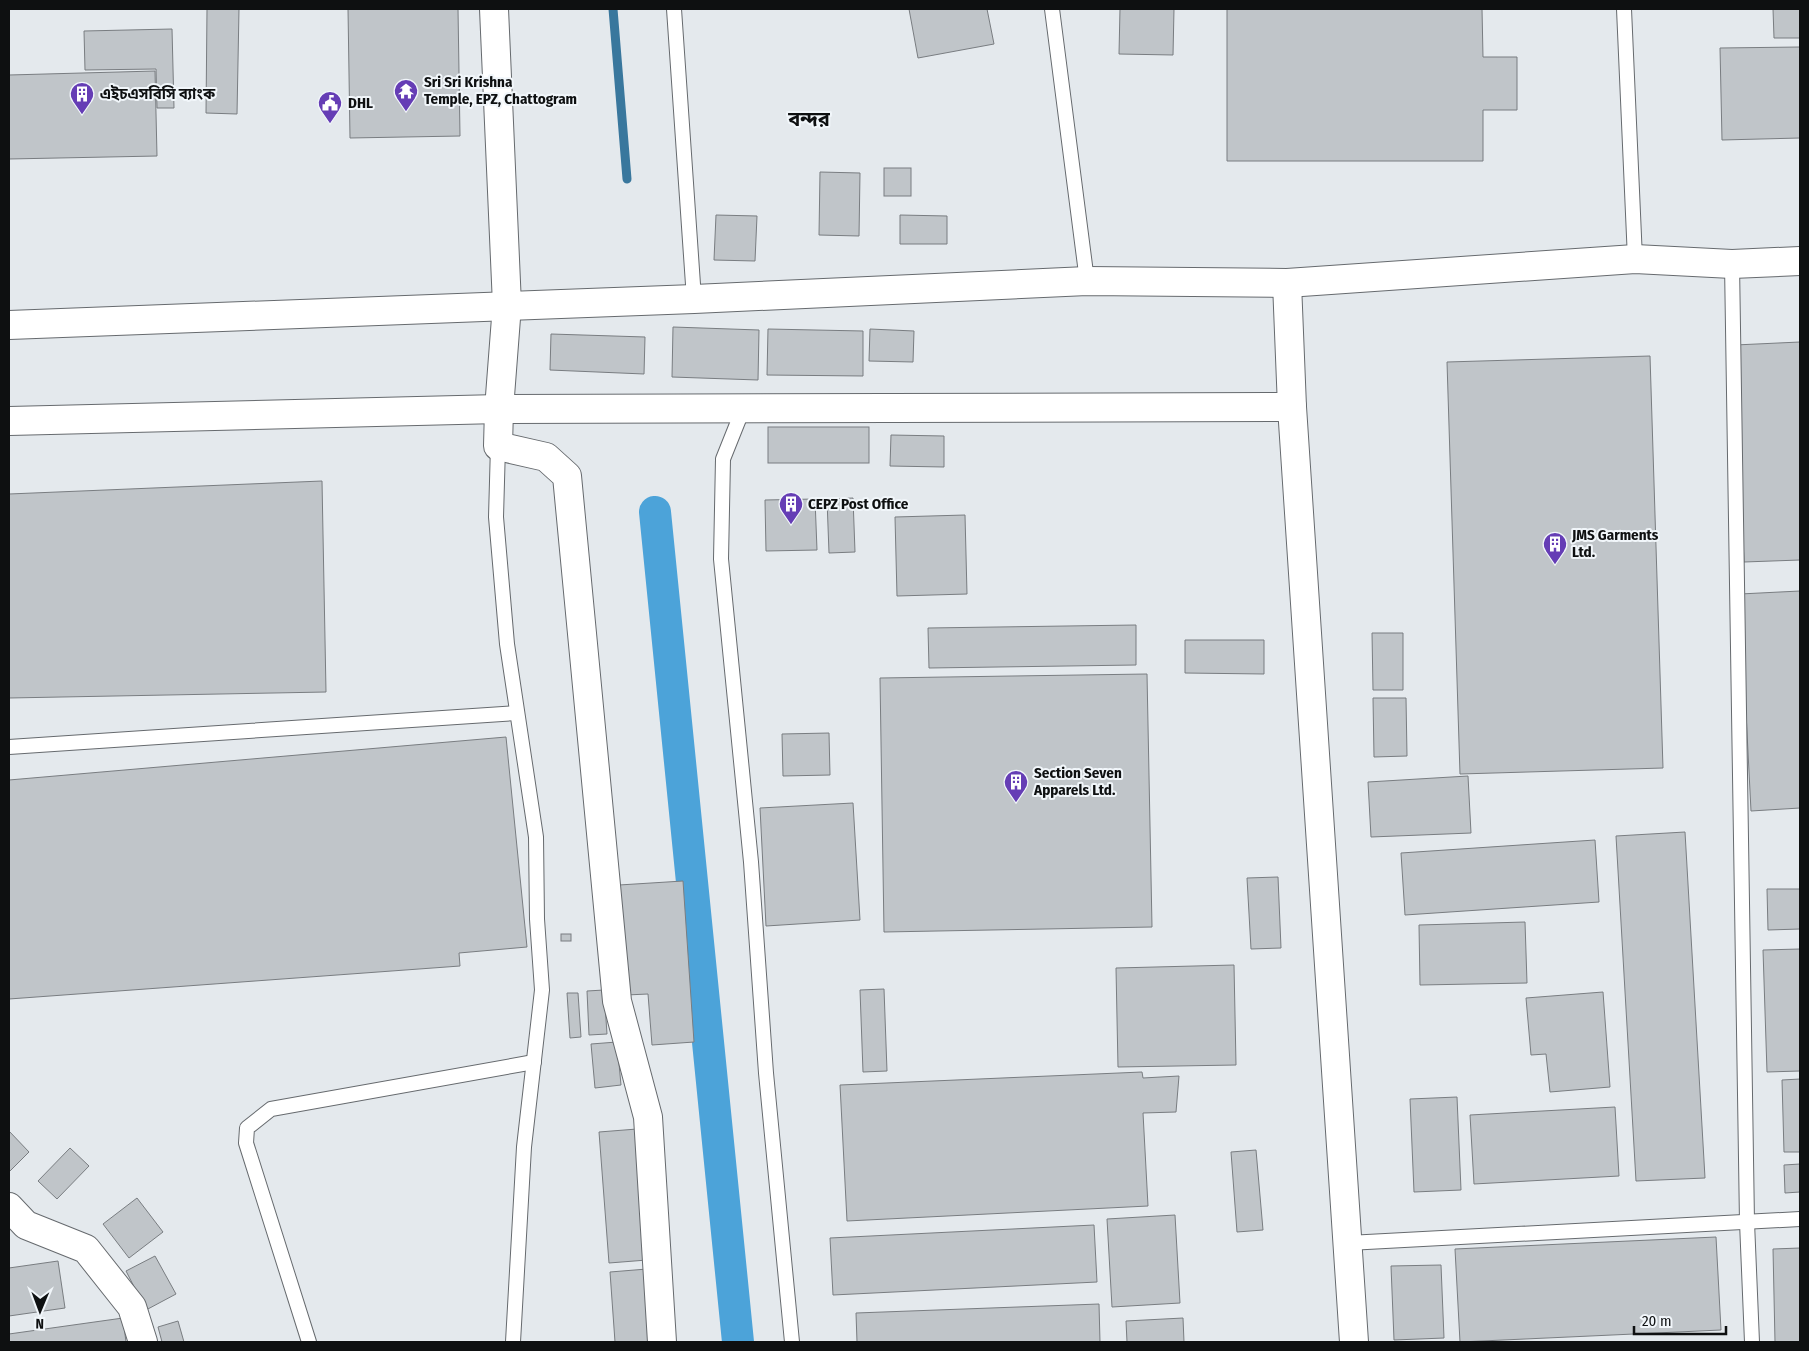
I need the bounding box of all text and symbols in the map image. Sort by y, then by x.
place label: Sri Sri Krishna Temple, EPZ, Chattogram [424,73,577,108]
temple icon: Sri Sri Krishna Temple, EPZ, Chattogram [393,78,419,112]
building icon: এইচএসবিসি ব্যাংক [69,81,95,115]
place label: এইচএসবিসি ব্যাংক [100,85,216,103]
public building icon: DHL [317,90,343,124]
place label: DHL [348,94,373,112]
district label: বন্দর [787,107,831,131]
building icon: CEPZ Post Office [778,491,804,525]
place label: CEPZ Post Office [808,495,909,513]
place label: JMS Garments Ltd. [1571,526,1659,561]
building icon: JMS Garments Ltd. [1542,531,1568,565]
place label: Section Seven Apparels Ltd. [1033,764,1122,799]
building icon: Section Seven Apparels Ltd. [1003,769,1029,803]
north arrow [15,1286,65,1336]
scale bar [1634,1304,1726,1336]
text: 20 m [1642,1312,1672,1330]
text: N [35,1315,44,1332]

